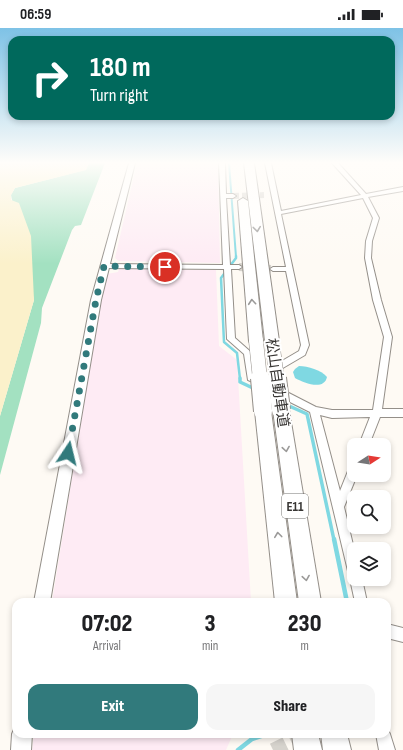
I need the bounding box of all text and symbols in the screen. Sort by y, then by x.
text: 06:59 [20,5,51,24]
text: 180 m [90,51,150,84]
icon: right [24,52,76,104]
text: Turn right [90,85,148,106]
one-way arrow [253,226,262,233]
pin [148,250,182,284]
icon: arrive [154,256,176,278]
one-way arrow [248,299,257,305]
street label: 松山自動車道 [261,337,293,429]
position arrow [47,432,89,474]
north arrow [347,438,391,482]
map controls [347,438,391,586]
one-way arrow [282,446,290,452]
button: search [347,490,391,534]
road number: E11 [282,494,308,518]
one-way arrow [274,532,283,539]
button: layers [347,542,391,586]
one-way arrow [301,574,310,581]
text: 07:02 [82,609,132,638]
text: 3 [205,609,216,638]
text: 230 [288,609,321,638]
text: Arrival [93,638,121,654]
text: min [202,638,218,654]
text: m [300,638,309,654]
button: Exit [28,684,198,730]
button: Share [206,684,375,730]

